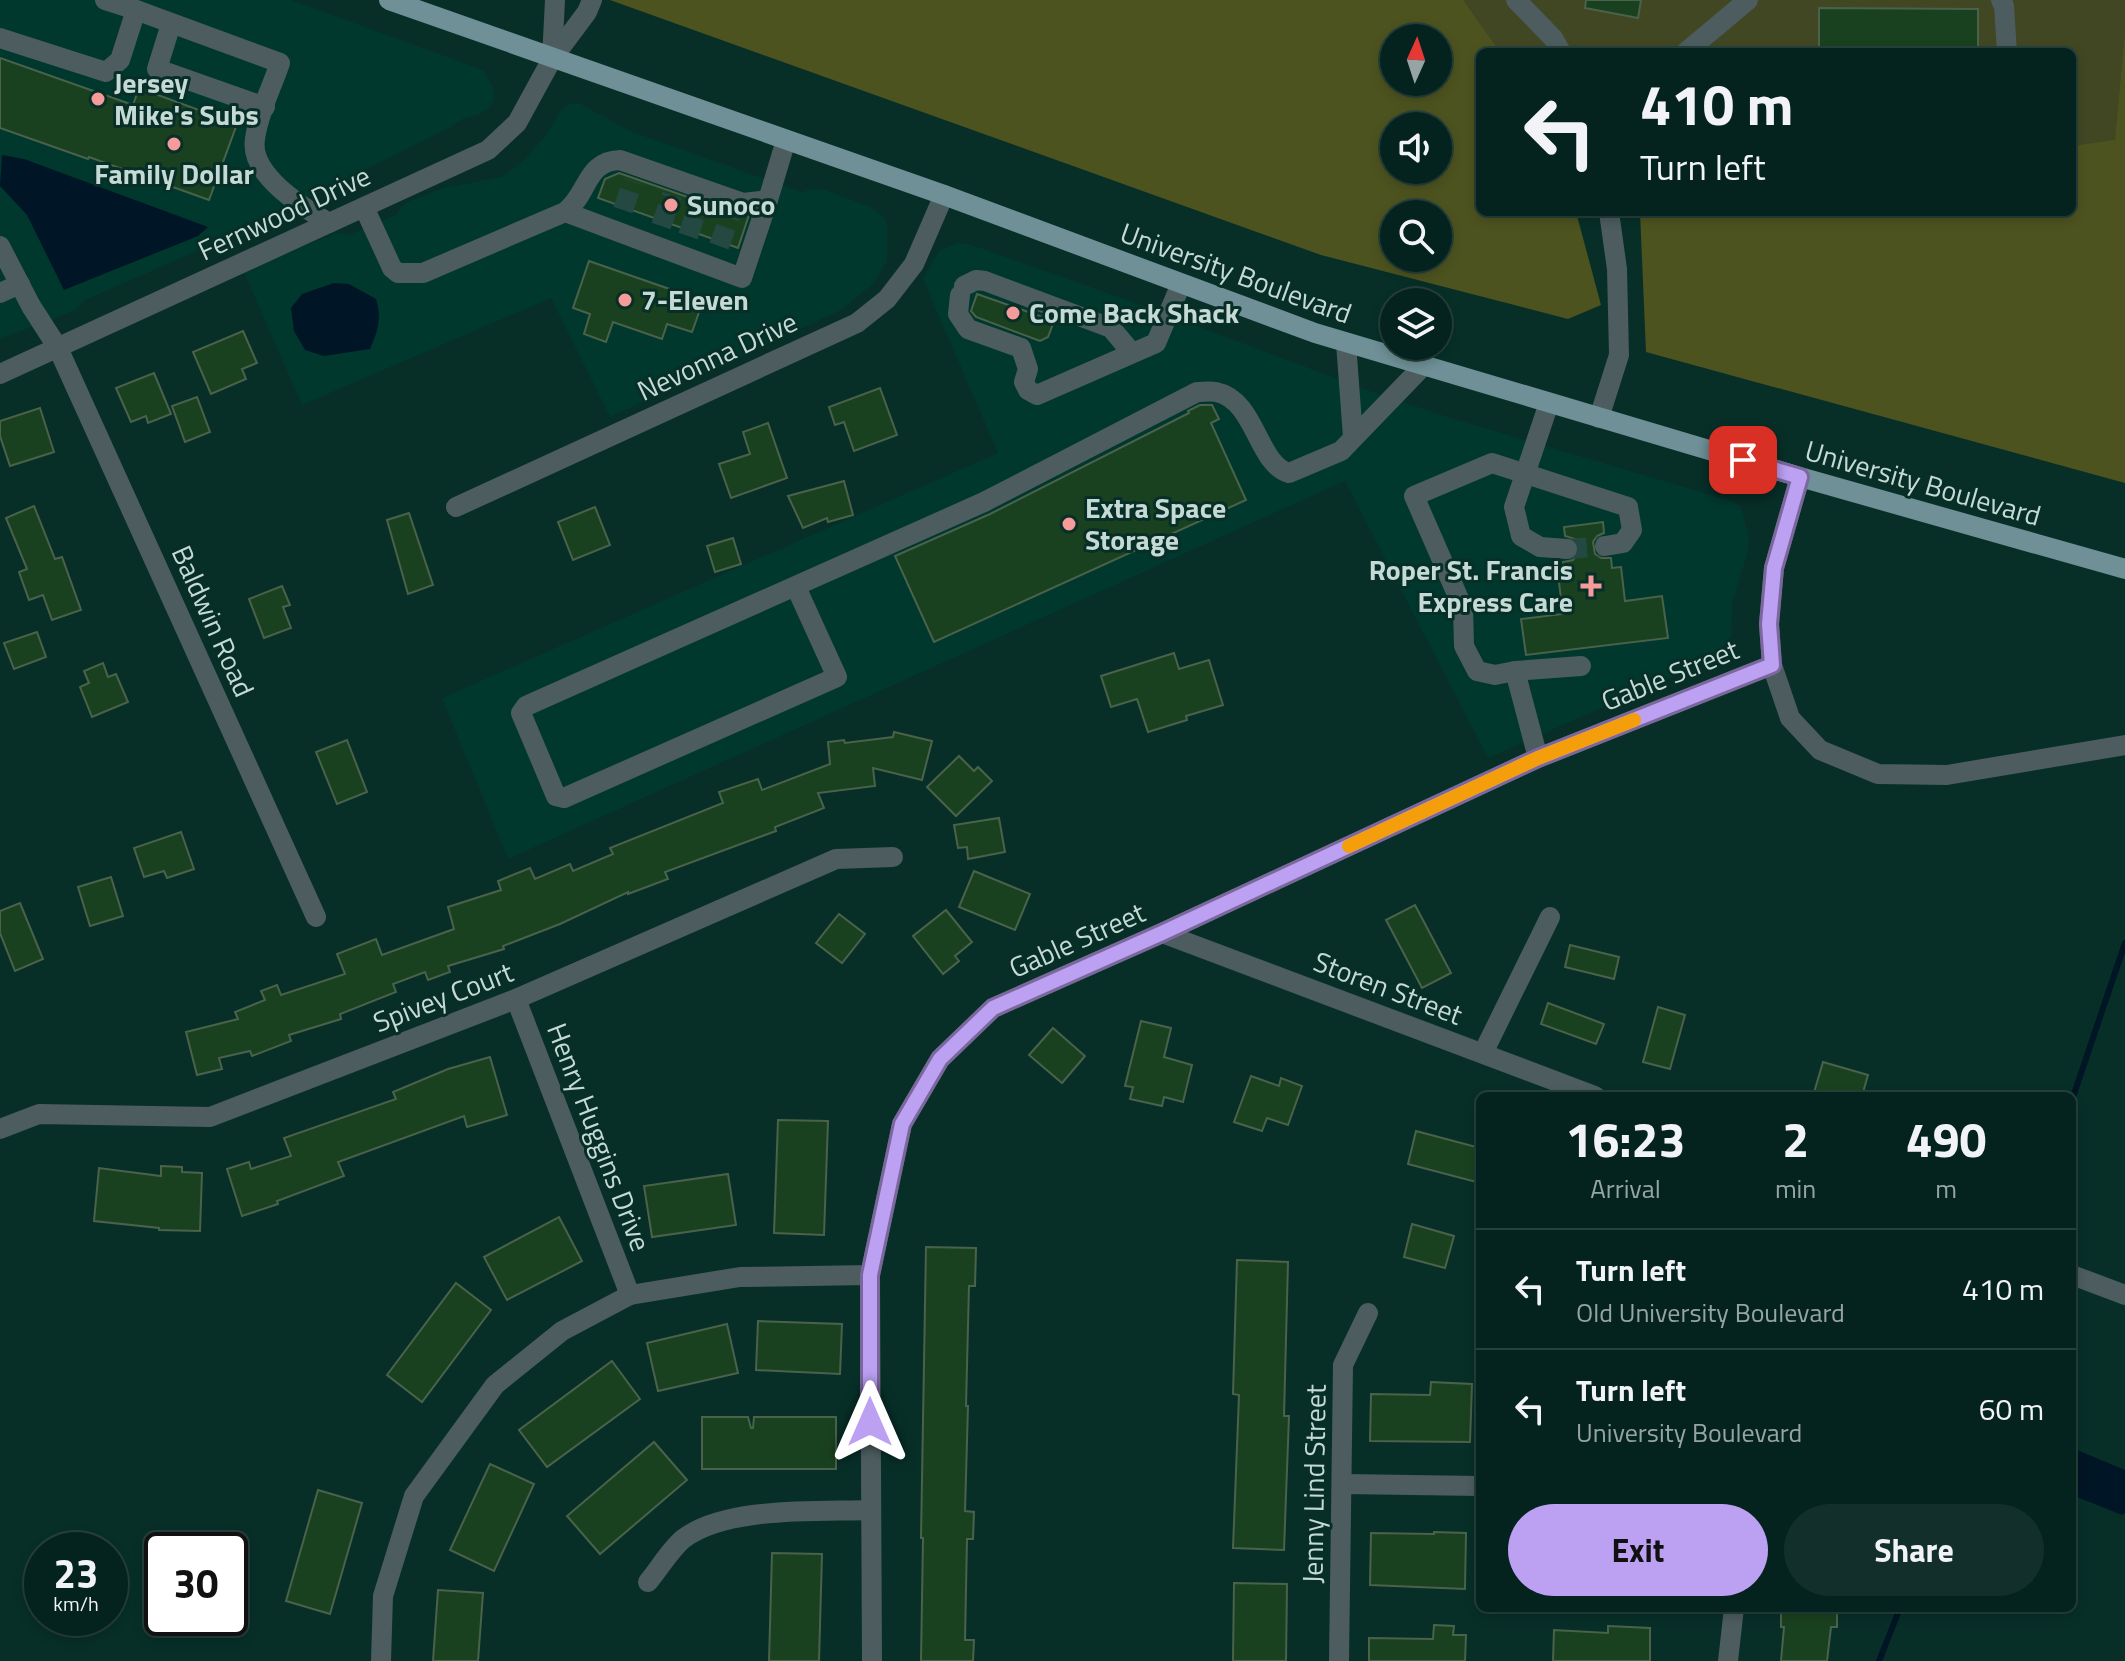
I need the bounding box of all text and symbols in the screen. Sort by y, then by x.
north arrow [1380,24,1452,96]
map controls [1380,24,1452,360]
place label: Jersey Mike's Subs [114,61,259,136]
text: 410 m [1640,62,1793,147]
icon: left [1508,80,1612,184]
marker: Jersey Mike's Subs [89,90,107,108]
button: sound [1380,112,1452,184]
marker: Family Dollar [165,135,183,153]
text: Turn left [1640,139,1766,194]
place label: Family Dollar [94,152,254,195]
street label: Fernwood Drive [190,154,377,271]
place label: Sunoco [687,183,775,226]
marker: Sunoco [662,196,680,214]
button: search [1380,200,1452,272]
street label: University Boulevard [1114,211,1358,334]
place label: 7-Eleven [641,278,749,321]
button: layers [1380,288,1452,360]
marker: 7-Eleven [616,291,634,309]
place label: Come Back Shack [1029,291,1240,334]
street label: Nevonna Drive [630,300,804,411]
marker: Come Back Shack [1004,304,1022,322]
pin [1709,426,1777,494]
street label: University Boulevard [1800,428,2046,537]
icon: arrive [1721,438,1765,482]
place label: Extra Space Storage [1085,486,1226,561]
marker: Extra Space Storage [1060,515,1078,533]
street label: Baldwin Road [161,538,266,703]
place label: Roper St. Francis Express Care [1369,548,1573,623]
marker: Roper St. Francis Express Care [1580,575,1602,597]
street label: Gable Street [1595,627,1745,722]
street label: Gable Street [1002,890,1152,989]
street label: Storen Street [1307,939,1469,1036]
street label: Spivey Court [367,950,519,1043]
street label: Henry Huggins Drive [536,1016,663,1257]
text: 16:23 [1566,1103,1685,1176]
text: 2 [1782,1103,1809,1176]
text: 490 [1906,1103,1986,1176]
text: Arrival [1590,1169,1661,1208]
text: min [1775,1169,1816,1208]
text: m [1935,1169,1957,1208]
text: Turn left [1576,1247,1686,1293]
text: 410 m [1962,1266,2044,1312]
icon: left [1508,1267,1552,1311]
text: Old University Boulevard [1576,1293,1845,1332]
text: Turn left [1576,1367,1686,1413]
position arrow [828,1380,912,1464]
street label: Jenny Lind Street [1290,1384,1337,1584]
text: 60 m [1979,1386,2044,1432]
icon: left [1508,1387,1552,1431]
text: University Boulevard [1576,1413,1802,1452]
button: Exit [1508,1504,1768,1596]
button: Share [1784,1504,2044,1596]
speed limit sign: 30 [144,1532,248,1636]
text: 23 [54,1543,98,1604]
text: km/h [53,1588,99,1619]

